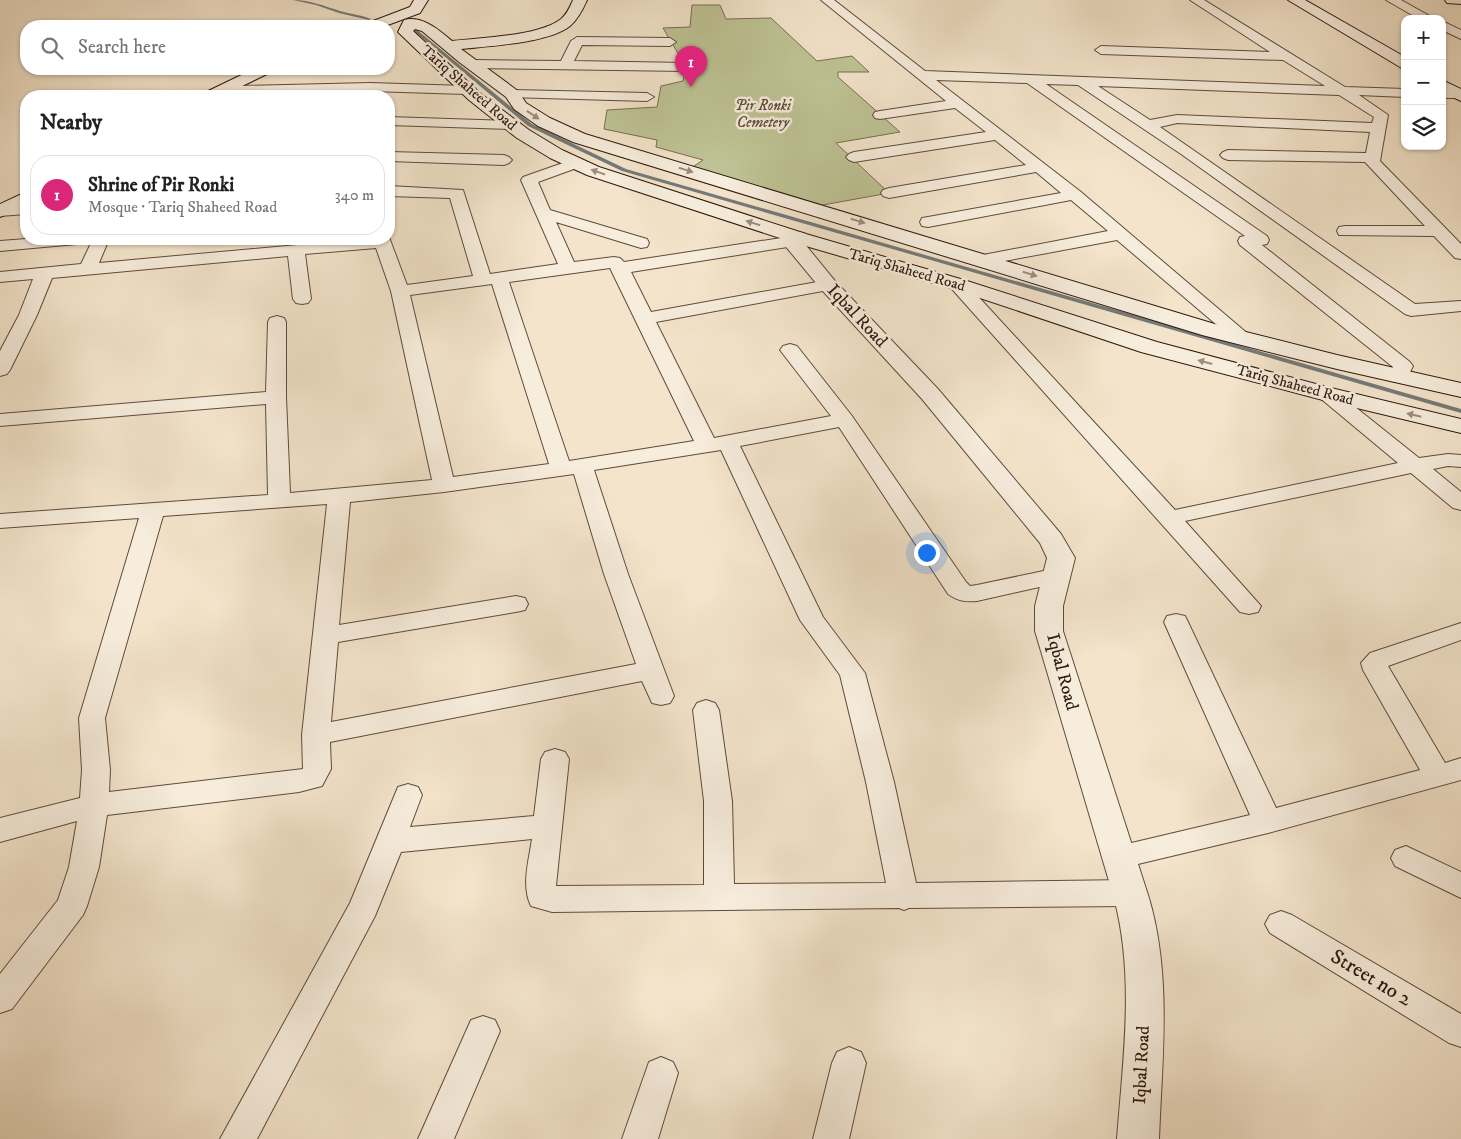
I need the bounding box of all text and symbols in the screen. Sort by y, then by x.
map controls [1401,15,1446,150]
button: + [1401,15,1446,60]
search box [20,20,395,75]
icon: search [38,34,66,62]
text: Search here [78,36,166,59]
street label: Tariq Shaheed Road [417,41,521,135]
pin: 1 [675,46,707,87]
button: − [1401,60,1446,105]
park label: Pir Ronki Cemetery [735,96,792,132]
button: layers [1401,105,1446,150]
text: Nearby [40,110,102,136]
one-way arrow [527,110,540,120]
one-way arrow [678,166,693,174]
one-way arrow [591,168,606,175]
text: Shrine of Pir Ronki [88,174,234,197]
text: 1 [54,185,60,205]
text: 340 m [335,185,374,205]
text: Mosque · Tariq Shaheed Road [88,197,277,217]
one-way arrow [745,218,760,226]
one-way arrow [851,218,866,226]
street label: Tariq Shaheed Road [846,244,968,296]
one-way arrow [1023,271,1038,279]
street label: Iqbal Road [822,280,892,352]
one-way arrow [1198,358,1213,366]
street label: Tariq Shaheed Road [1234,360,1356,410]
one-way arrow [1406,411,1421,419]
your location [914,540,940,566]
street label: Iqbal Road [1041,631,1083,713]
street label: Street no 2 [1326,944,1417,1013]
street label: Iqbal Road [1129,1025,1155,1105]

